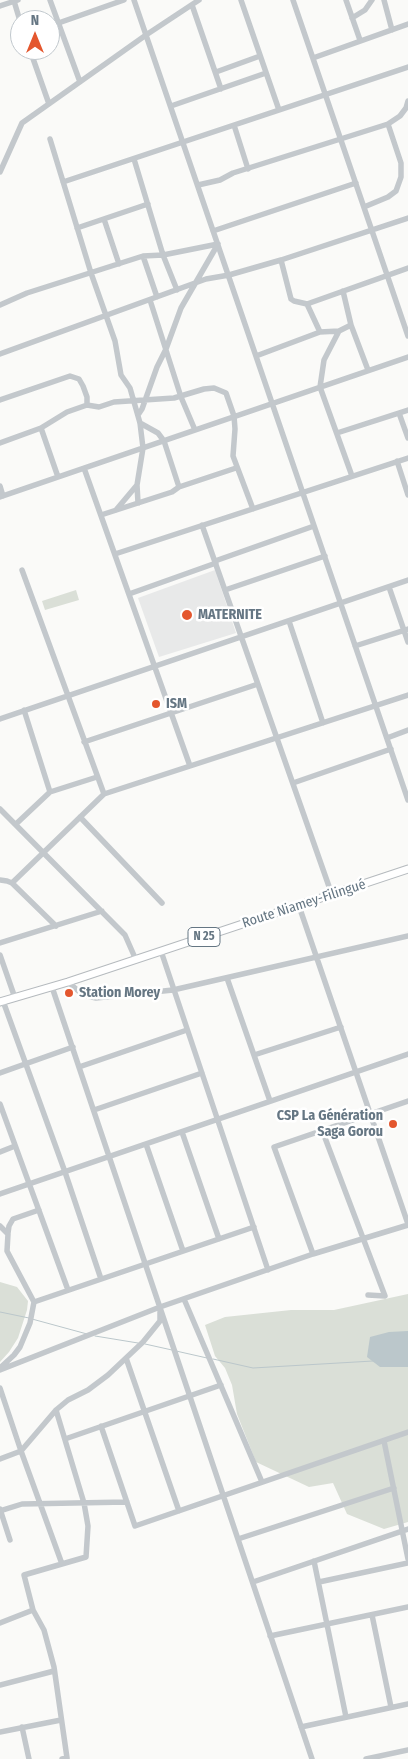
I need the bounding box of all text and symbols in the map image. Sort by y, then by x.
north arrow [10,10,60,60]
text: N [31,12,39,29]
place label: MATERNITE [198,607,262,623]
marker: MATERNITE [180,608,194,622]
place label: ISM [166,696,187,712]
marker: ISM [150,698,162,710]
street label: Route Niamey-Filingué [240,876,368,932]
road number: N 25 [188,928,220,946]
place label: Station Morey [79,985,160,1001]
marker: Station Morey [63,987,75,999]
place label: CSP La Génération Saga Gorou [277,1108,383,1140]
marker: CSP La Génération Saga Gorou [387,1118,399,1130]

